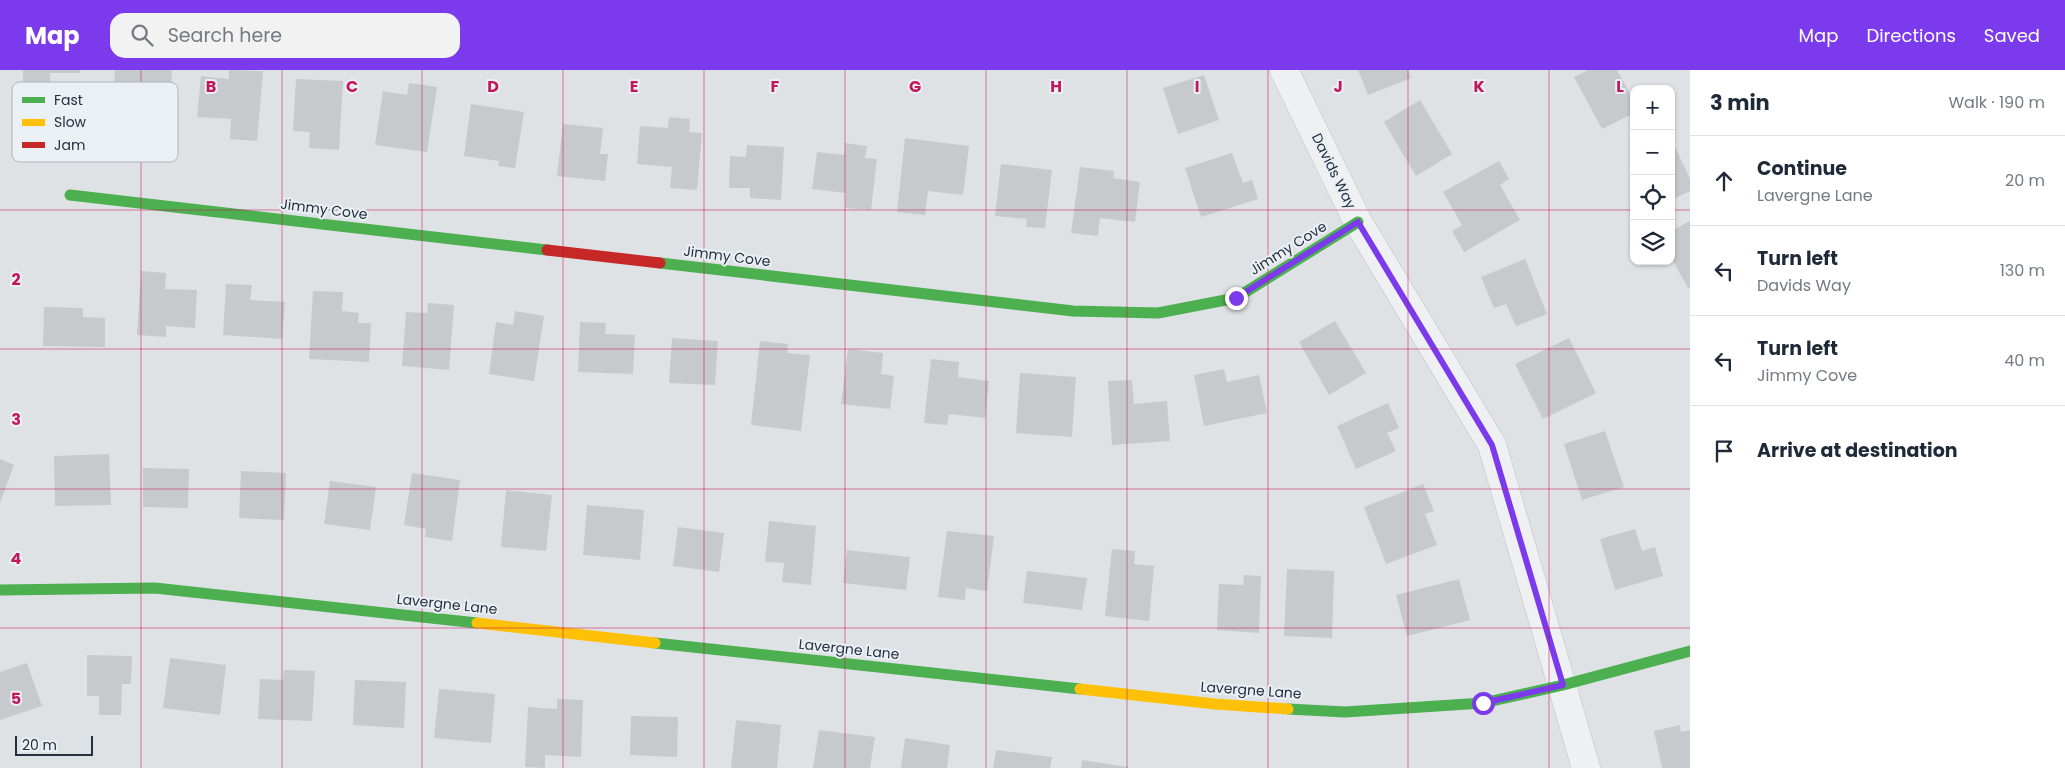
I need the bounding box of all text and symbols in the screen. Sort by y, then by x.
search box [110,13,460,58]
text: Map [25,19,80,52]
icon: search [128,21,156,49]
text: Search here [168,22,282,49]
text: Map [1799,23,1838,48]
text: Directions [1866,23,1956,48]
text: Saved [1984,23,2040,48]
text: B [206,75,216,98]
text: C [346,75,358,98]
text: D [487,75,499,98]
text: E [630,75,638,98]
text: F [771,75,780,98]
text: G [909,75,921,98]
text: H [1050,75,1062,98]
text: I [1195,75,1199,98]
text: J [1333,75,1343,98]
text: K [1473,75,1485,98]
text: L [1616,75,1624,98]
legend [12,82,178,162]
map controls [1630,85,1675,265]
button: + [1630,85,1675,130]
text: 3 min [1710,88,1770,117]
text: Fast [54,90,83,110]
text: Walk · 190 m [1948,91,2045,114]
text: Slow [54,112,87,132]
street label: Davids Way [1307,130,1361,212]
button: − [1630,130,1675,175]
text: Jam [54,135,85,155]
text: Continue [1757,155,1847,182]
icon: ahead [1710,167,1738,195]
text: 20 m [2005,169,2045,192]
button: locate [1630,175,1675,220]
text: Lavergne Lane [1757,184,1873,207]
street label: Jimmy Cove [279,194,369,224]
street label: Jimmy Cove [1246,216,1331,280]
button: layers [1630,220,1675,265]
street label: Jimmy Cove [682,241,772,271]
text: Turn left [1757,245,1838,272]
icon: left [1710,257,1738,285]
text: 130 m [2000,259,2045,282]
text: 2 [11,268,21,291]
text: Davids Way [1757,274,1851,297]
route end [1225,287,1248,310]
text: Turn left [1757,335,1838,362]
icon: left [1710,347,1738,375]
text: 40 m [2004,349,2045,372]
text: Jimmy Cove [1757,364,1857,387]
text: 3 [11,408,21,431]
icon: arrive [1710,437,1738,465]
text: Arrive at destination [1757,437,1958,464]
text: 4 [11,547,22,570]
street label: Lavergne Lane [396,589,499,619]
street label: Lavergne Lane [798,634,901,664]
street label: Lavergne Lane [1200,676,1303,704]
text: 5 [11,687,21,710]
route start [1472,692,1495,715]
scale bar [15,733,92,756]
text: 20 m [22,735,57,755]

